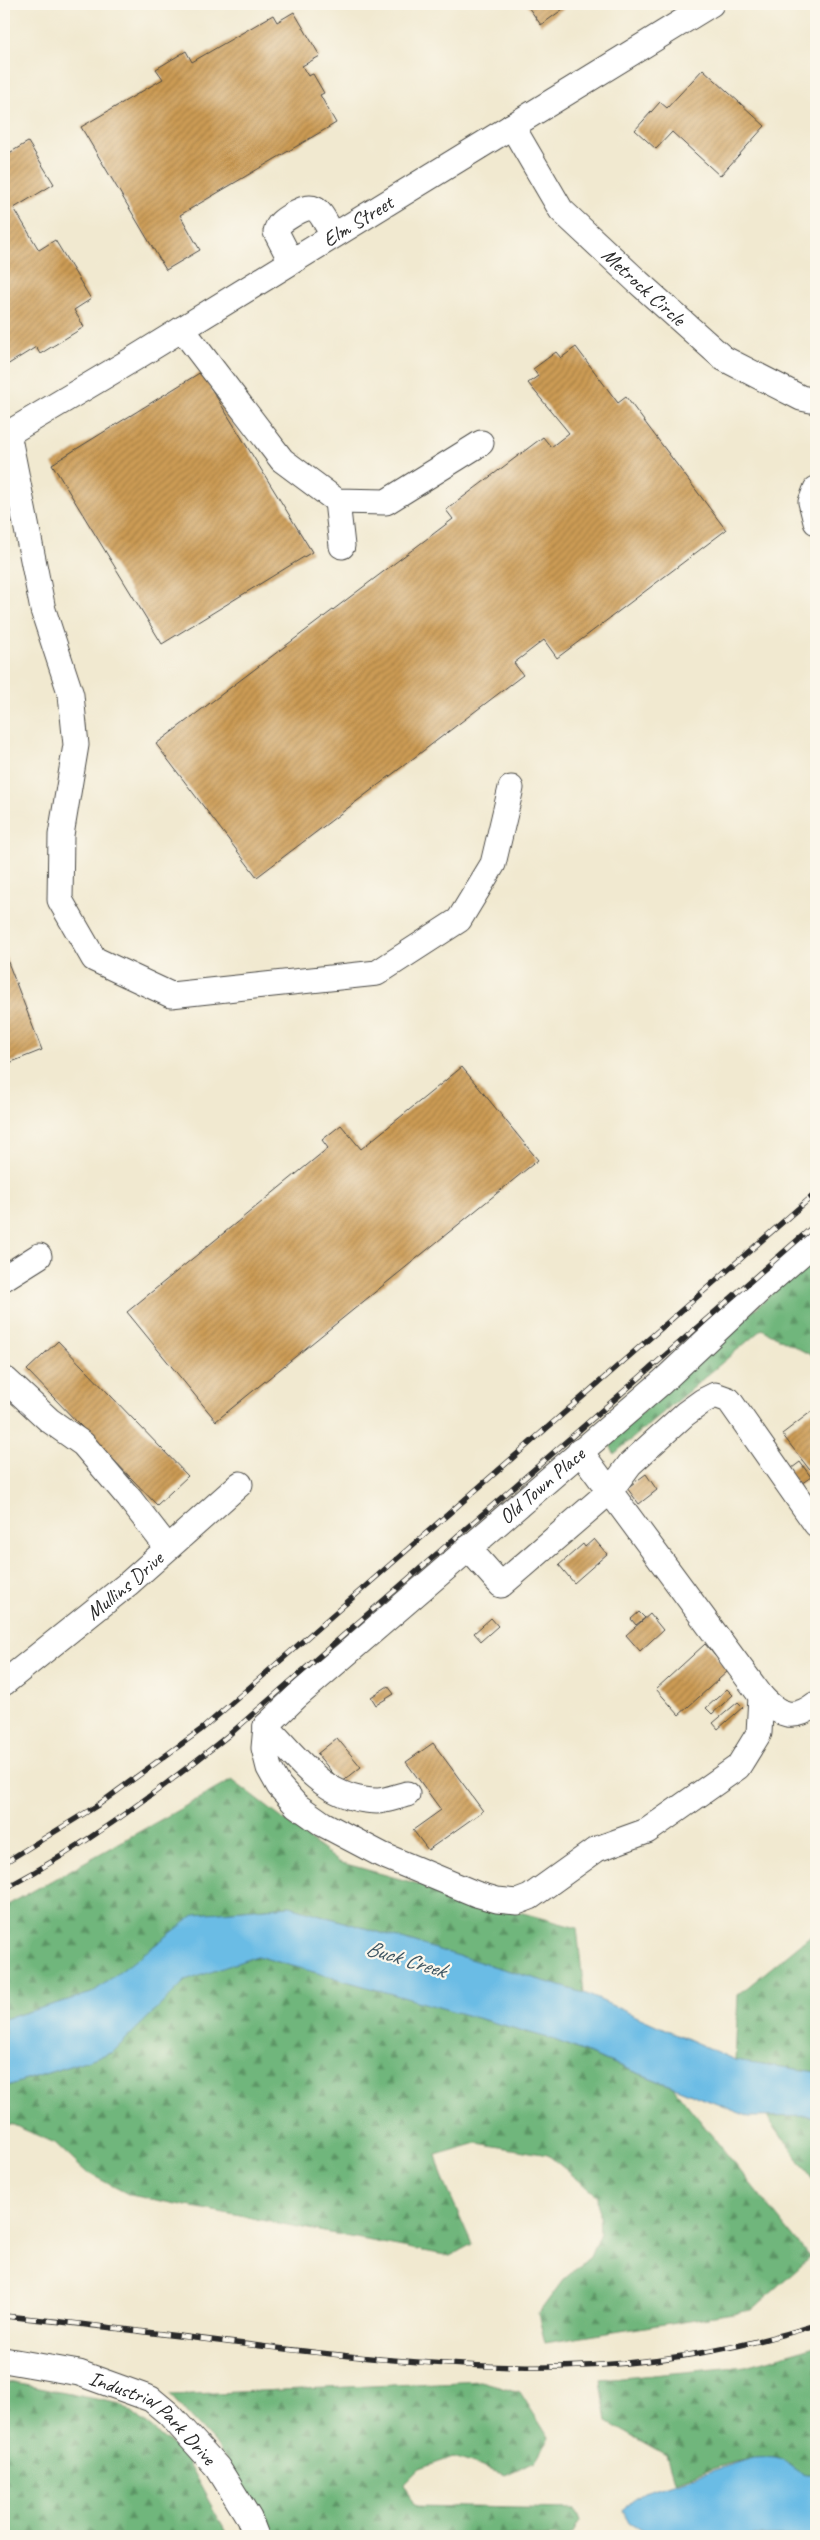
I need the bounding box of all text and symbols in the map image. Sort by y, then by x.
street label: Elm Street [318,188,400,253]
street label: Metrock Circle [596,242,693,333]
street label: Old Town Place [494,1441,591,1530]
street label: Mullins Drive [81,1544,170,1625]
water label: Buck Creek [363,1934,453,1985]
street label: Industrial Park Drive [86,2365,223,2471]

